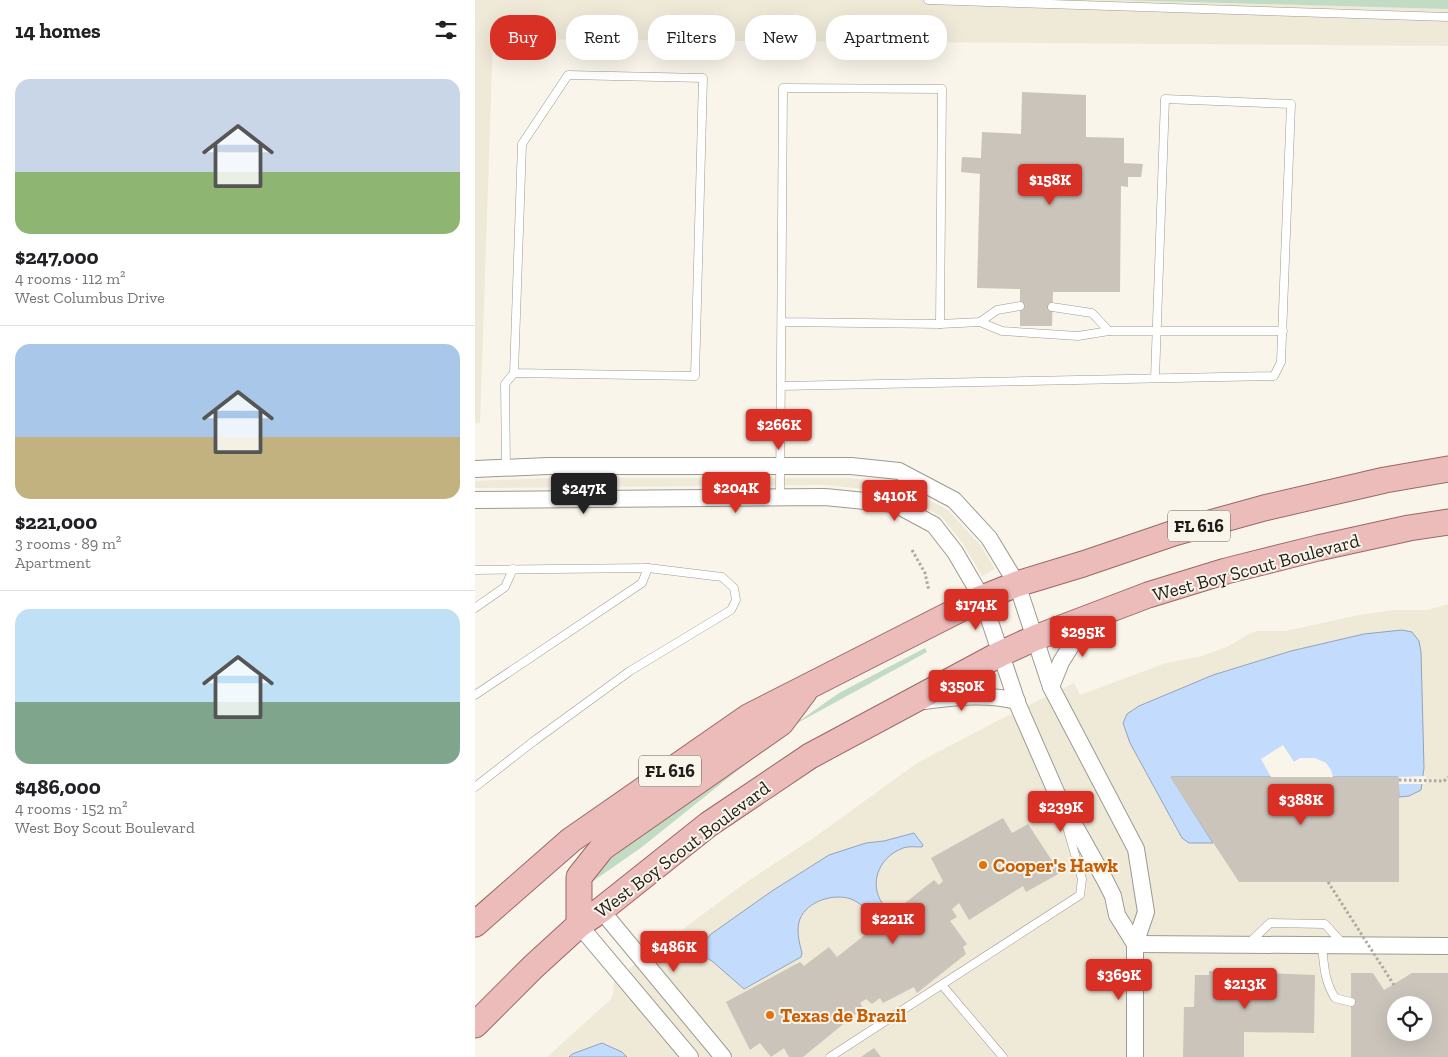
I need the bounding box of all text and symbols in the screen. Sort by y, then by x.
chip: Buy [490,15,556,60]
chip: Rent [566,15,638,60]
chip: Filters [648,15,735,60]
chip: New [745,15,816,60]
chip: Apartment [826,15,947,60]
icon: filters [432,16,460,44]
text: 14 homes [15,18,101,43]
icon: home [193,111,283,201]
pin: $158K [1015,164,1085,206]
text: $158K [1029,170,1071,189]
text: $247,000 [15,244,99,269]
text: 4 rooms · 112 m² [15,269,126,288]
text: West Columbus Drive [15,288,165,307]
icon: home [193,377,283,467]
pin: $266K [744,408,814,451]
text: $266K [757,415,801,434]
pin: $247K [549,472,619,515]
pin: $204K [701,472,771,514]
text: $204K [713,478,759,497]
text: $247K [562,479,606,498]
pin: $410K [860,480,930,522]
text: $410K [873,486,917,505]
text: $221,000 [15,509,97,534]
road number: FL 616 [1168,511,1230,542]
street label: West Boy Scout Boulevard [1150,529,1363,606]
text: 3 rooms · 89 m² [15,534,121,553]
text: Apartment [15,553,91,572]
pin: $174K [941,588,1011,631]
text: $174K [955,595,997,614]
pin: $295K [1048,616,1118,658]
text: $295K [1061,622,1105,641]
icon: home [193,642,283,732]
pin: $350K [927,670,997,712]
text: $350K [940,676,984,695]
road number: FL 616 [639,756,701,786]
text: $486,000 [15,774,101,799]
street label: West Boy Scout Boulevard [590,776,775,923]
pin: $388K [1266,784,1336,826]
pin: $239K [1026,790,1096,833]
text: $388K [1279,790,1323,809]
text: $239K [1039,797,1083,816]
text: 4 rooms · 152 m² [15,799,128,818]
text: West Boy Scout Boulevard [15,818,195,837]
place label: Cooper's Hawk [993,854,1119,877]
marker: Cooper's Hawk [977,859,989,871]
pin: $221K [858,902,928,945]
text: $221K [872,909,914,928]
pin: $486K [639,930,709,973]
text: $486K [652,937,696,956]
pin: $369K [1084,958,1154,1001]
text: $369K [1097,965,1141,984]
pin: $213K [1210,968,1280,1010]
text: $213K [1224,974,1266,993]
map controls [1387,996,1432,1041]
button: locate [1387,996,1432,1041]
place label: Texas de Brazil [780,1004,907,1027]
marker: Texas de Brazil [764,1009,776,1021]

